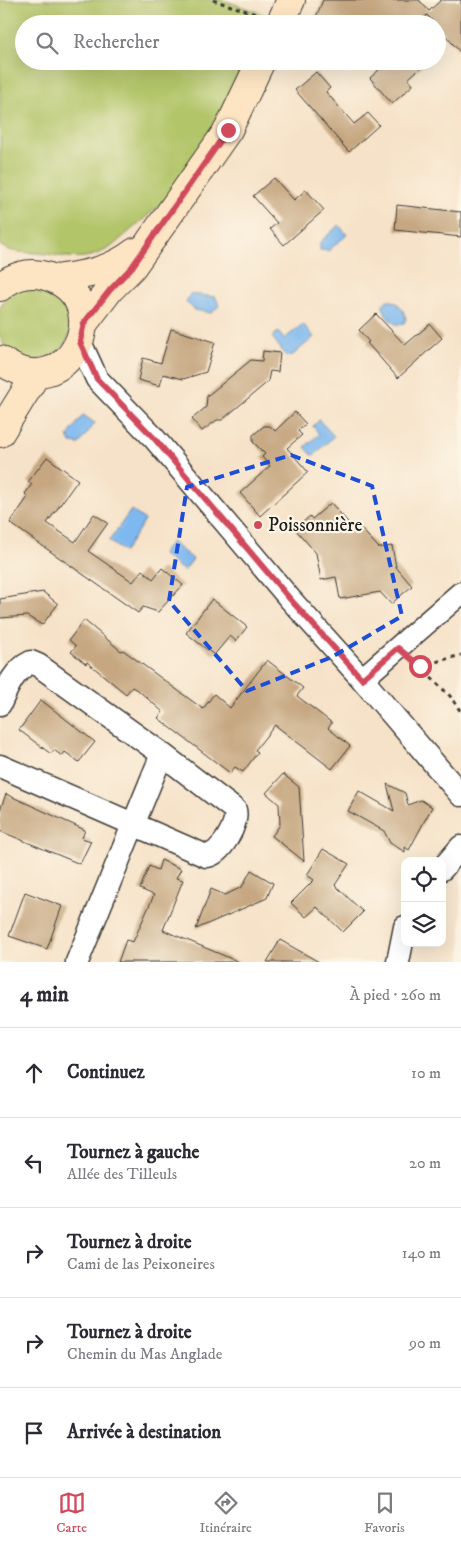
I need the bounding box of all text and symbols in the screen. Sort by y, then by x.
search box [15,15,446,70]
icon: search [33,29,61,57]
text: Rechercher [73,31,159,54]
route end [217,119,240,142]
place label: Poissonnière [268,514,362,537]
marker: Poissonnière [252,519,264,531]
route start [409,655,432,678]
map controls [401,857,446,947]
button: locate [401,857,446,902]
button: layers [401,902,446,947]
text: 4 min [20,982,69,1008]
text: À pied · 260 m [350,985,441,1005]
icon: ahead [20,1059,48,1087]
text: Continuez [67,1061,145,1084]
text: 10 m [411,1063,441,1083]
text: Tournez à gauche [67,1141,199,1164]
icon: left [20,1149,48,1177]
text: 20 m [409,1153,441,1173]
text: Allée des Tilleuls [67,1164,177,1184]
text: Tournez à droite [67,1231,192,1254]
icon: right [20,1239,48,1267]
text: 140 m [402,1243,441,1263]
text: Cami de las Peixoneires [67,1254,215,1274]
text: Tournez à droite [67,1321,192,1344]
icon: right [20,1329,48,1357]
text: 90 m [409,1333,441,1353]
text: Chemin du Mas Anglade [67,1344,222,1364]
icon: arrive [20,1419,48,1447]
text: Arrivée à destination [67,1421,221,1444]
tab: Carte [56,1489,87,1537]
tab: Itinéraire [199,1489,252,1537]
tab: Favoris [364,1489,405,1537]

